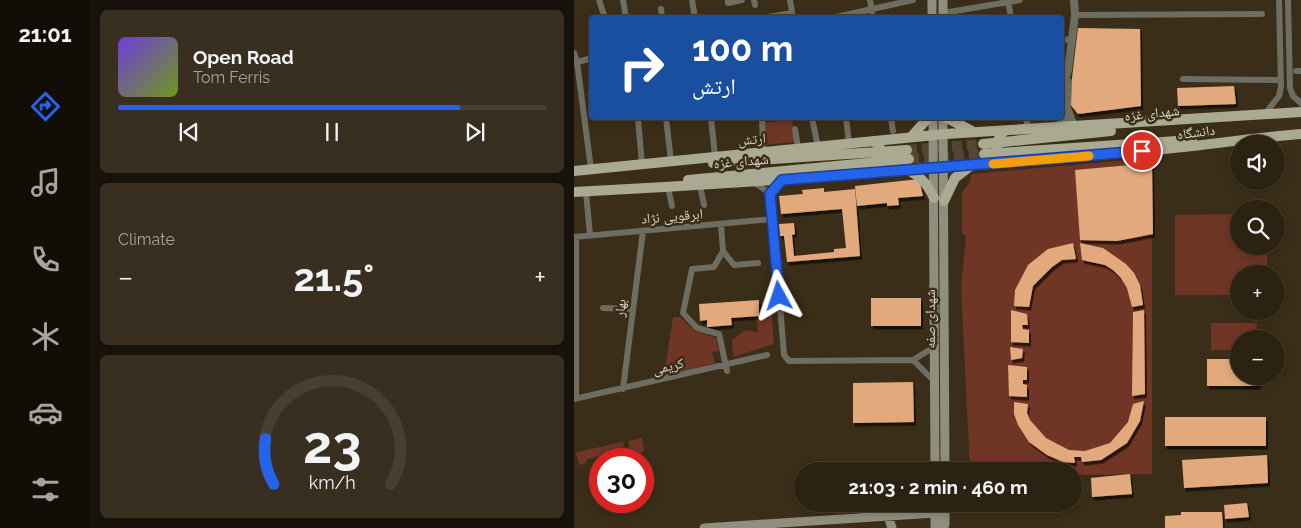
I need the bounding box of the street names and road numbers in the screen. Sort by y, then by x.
street label: شهدای غزه [1124,102,1180,125]
street label: دانشگاه [1176,122,1216,142]
street label: ارتش [737,130,767,149]
street label: شهدای غزه [713,151,769,172]
street label: ابرقویی نژاد [640,205,704,228]
street label: شهدای صفه [922,289,939,349]
street label: بهار [611,298,630,319]
street label: کریمی [651,355,686,378]

